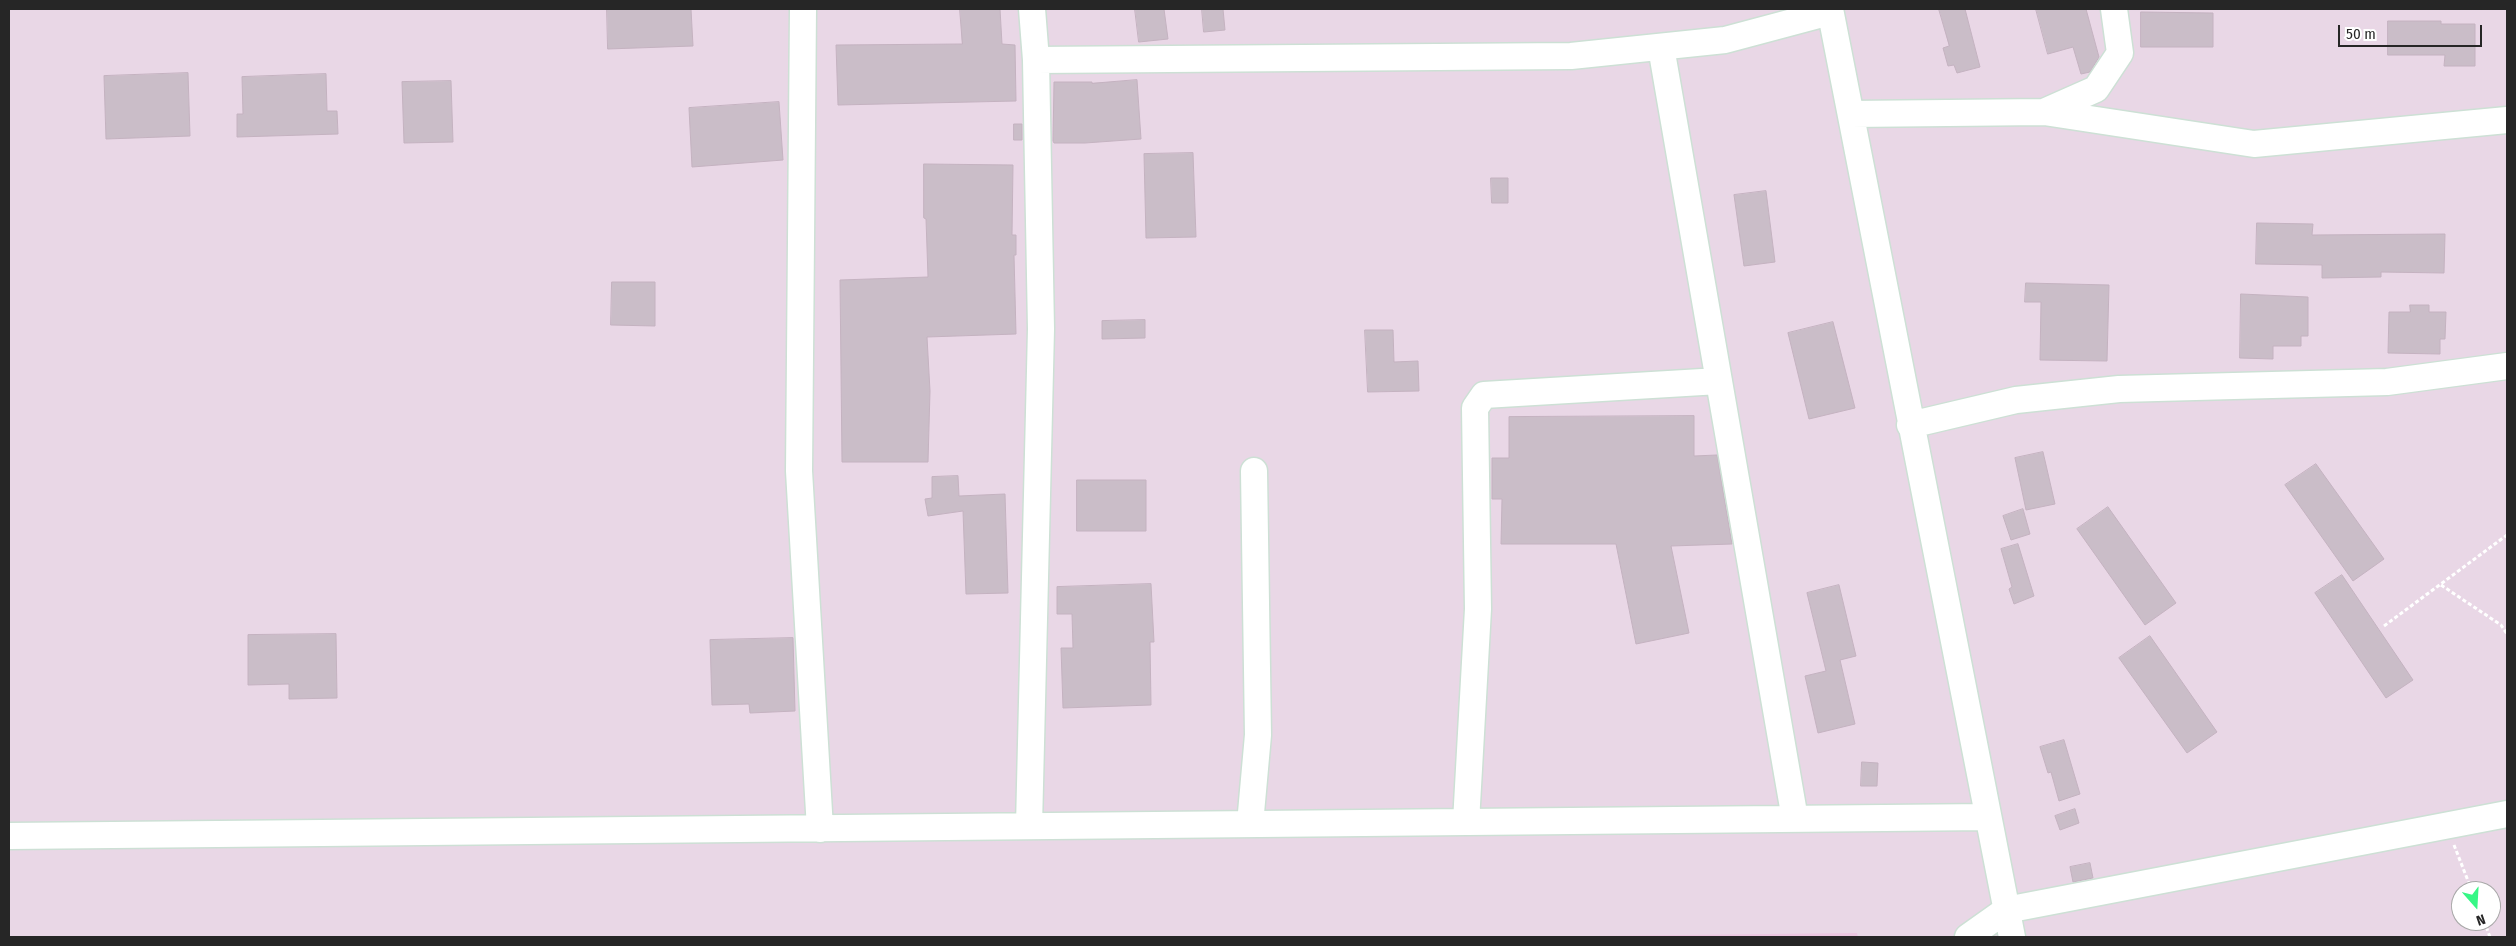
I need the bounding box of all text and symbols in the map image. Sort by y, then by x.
scale bar [2341,15,2485,47]
text: 50 m [2346,25,2376,43]
north arrow [2451,881,2501,931]
text: N [2474,910,2487,929]

